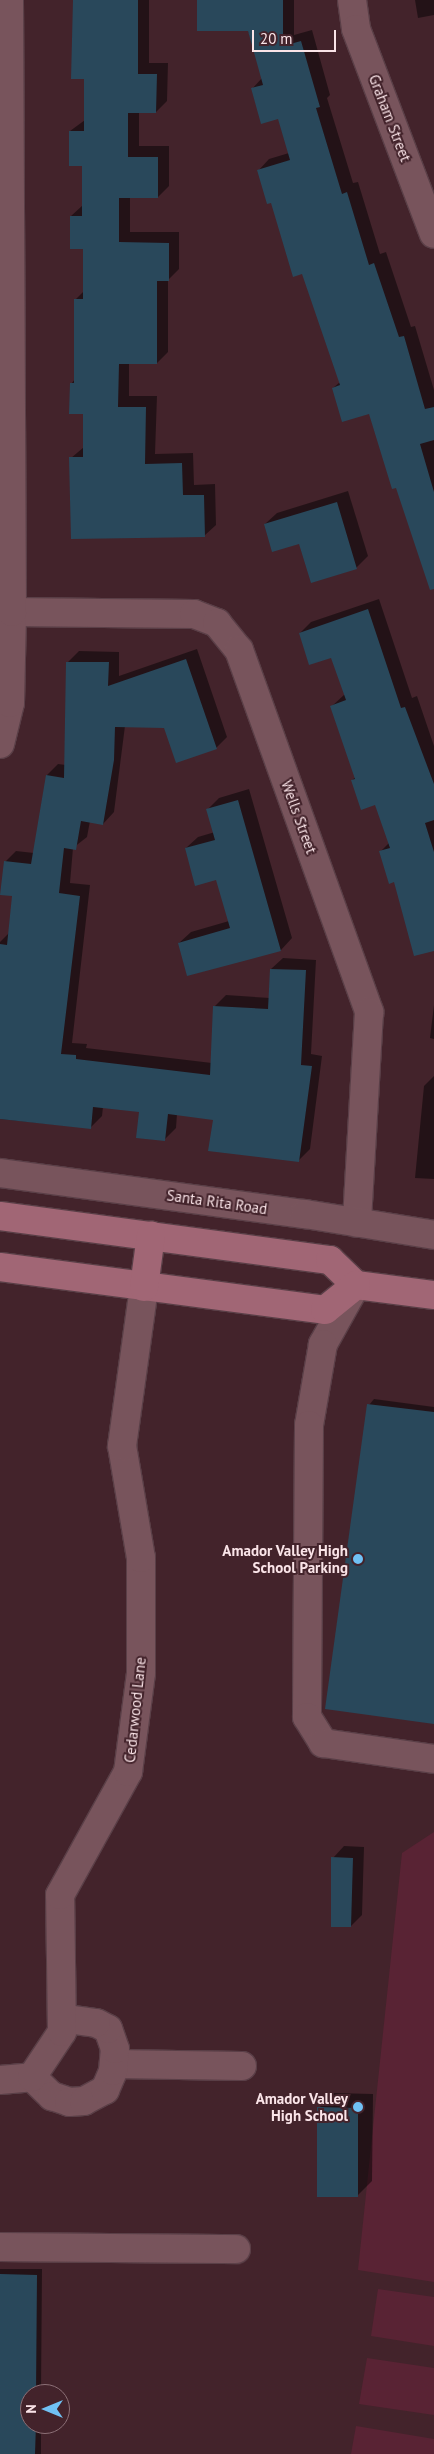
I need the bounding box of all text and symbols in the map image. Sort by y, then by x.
scale bar [254,20,338,52]
text: 20 m [260,29,293,48]
street label: Graham Street [365,72,415,164]
street label: Wells Street [277,778,321,856]
street label: Santa Rita Road [166,1186,268,1218]
place label: Amador Valley High School Parking [221,1541,348,1576]
marker: Amador Valley High School Parking [352,1553,364,1565]
street label: Cedarwood Lane [121,1656,149,1764]
place label: Amador Valley High School [255,2089,348,2124]
marker: Amador Valley High School [352,2101,364,2113]
north arrow [20,2384,70,2434]
text: N [22,2404,40,2414]

